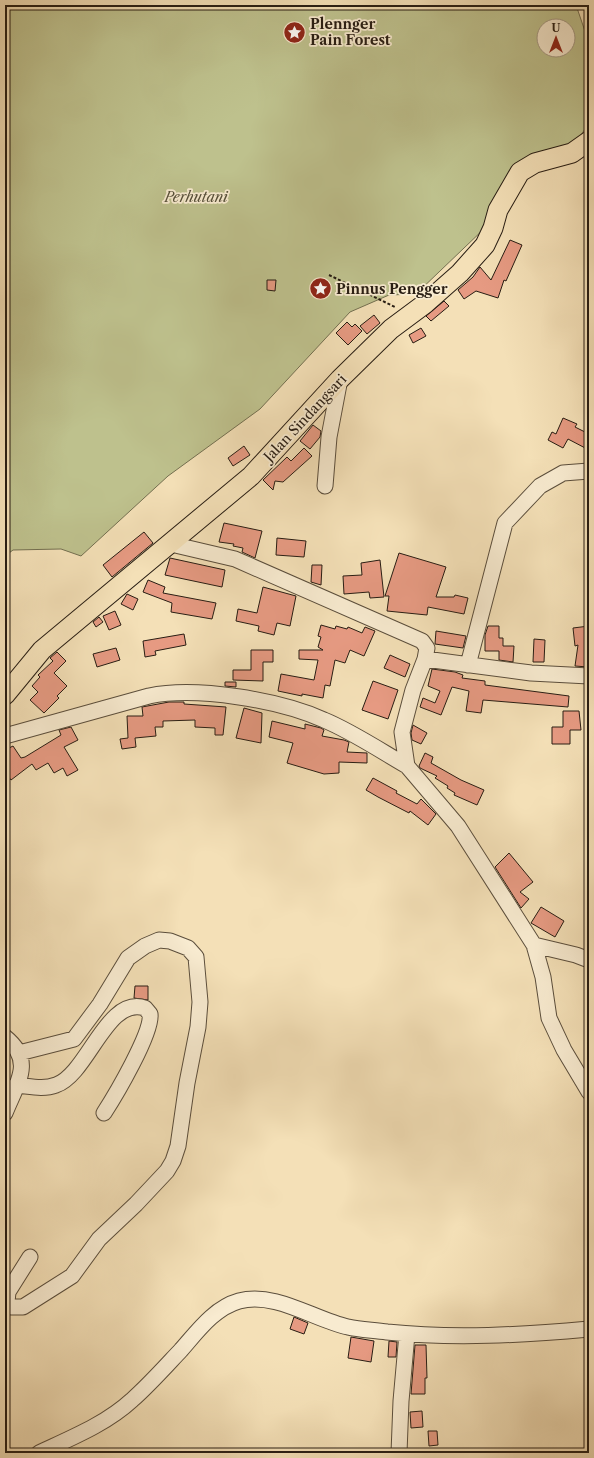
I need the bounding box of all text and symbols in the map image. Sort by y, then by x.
place label: Plennger Pain Forest [310,15,391,49]
north arrow [536,18,576,58]
place icon: Plennger Pain Forest [281,19,307,45]
text: U [552,21,561,35]
park label: Perhutani [163,188,229,206]
place icon: Pinnus Pengger [308,276,334,302]
place label: Pinnus Pengger [336,280,448,298]
street label: Jalan Sindangsari [258,370,350,467]

